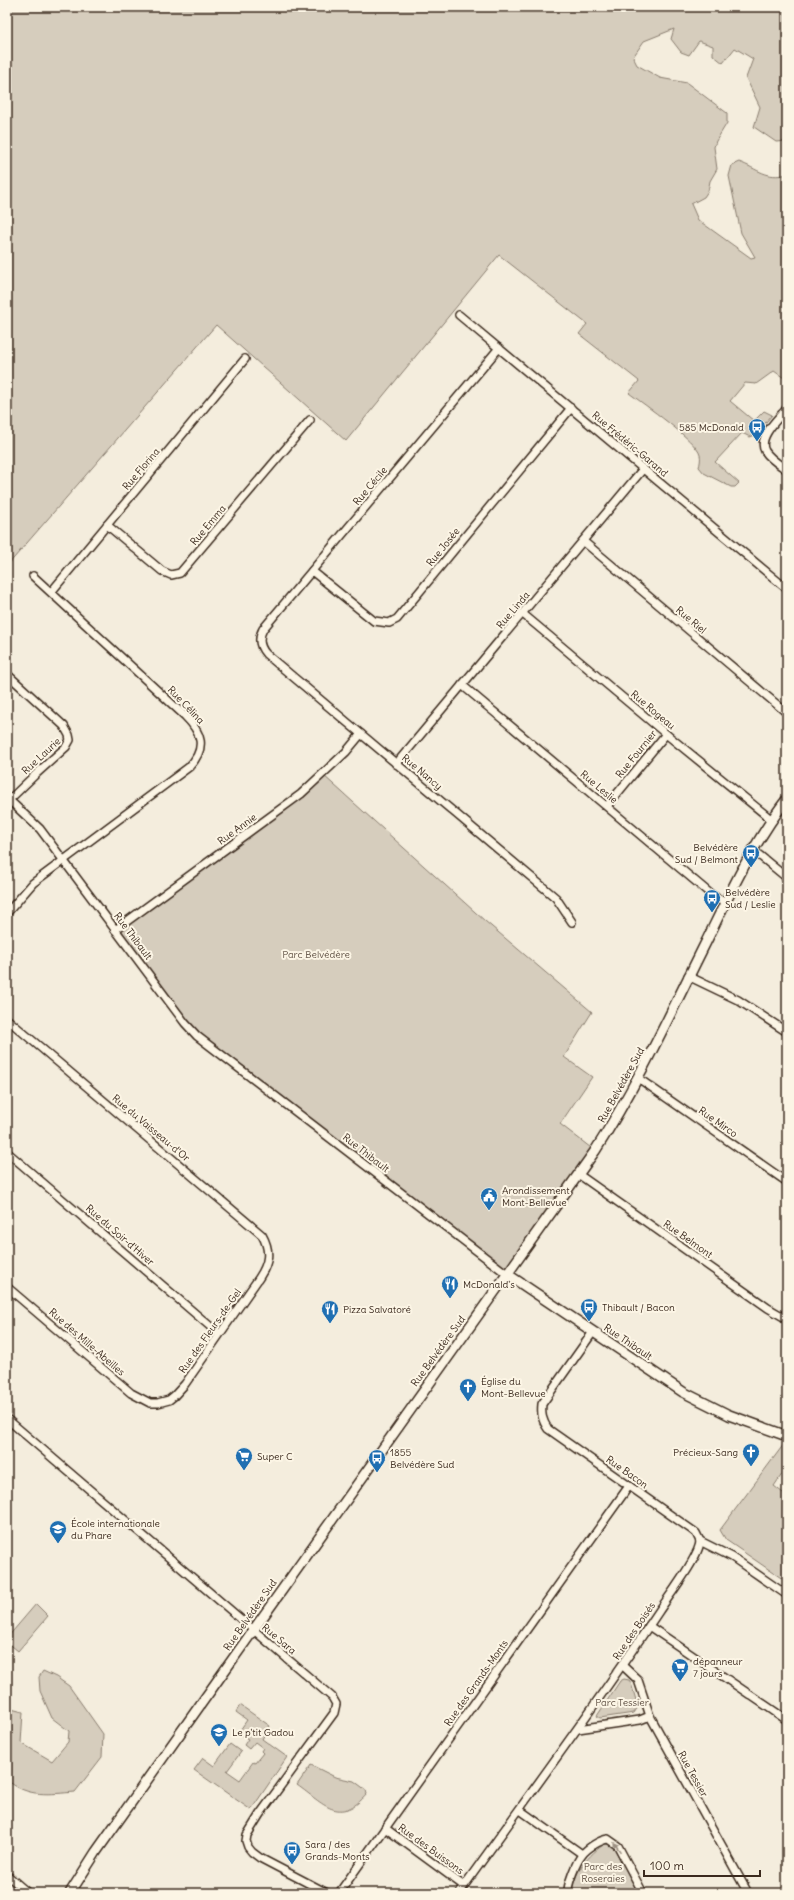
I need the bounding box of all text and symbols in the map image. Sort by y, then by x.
street label: Rue Frédéric-Garand [589,408,671,480]
bus stop icon: 585 McDonald [747,417,767,442]
place label: 585 McDonald [679,421,744,434]
street label: Rue Florina [120,445,163,493]
street label: Rue Cécile [350,464,390,508]
street label: Rue Emma [187,502,229,548]
street label: Rue Josée [424,525,462,569]
street label: Rue Linda [494,588,533,631]
street label: Rue Riel [673,603,709,637]
street label: Rue Célina [165,683,207,727]
street label: Rue Rogeau [628,688,678,733]
street label: Rue Fournier [613,727,659,781]
street label: Rue Laurie [19,735,63,777]
street label: Rue Nancy [399,751,445,793]
street label: Rue Leslie [578,768,620,806]
street label: Rue Annie [215,810,259,848]
place label: Belvédère Sud / Belmont [675,841,739,866]
bus stop icon: Belvédère Sud / Belmont [741,843,761,868]
place label: Belvédère Sud / Leslie [725,886,776,911]
bus stop icon: Belvédère Sud / Leslie [702,888,722,913]
street label: Rue Thibault [111,910,155,963]
park label: Parc Belvédère [282,948,350,961]
street label: Rue Belvédère Sud [595,1045,647,1125]
street label: Rue du Vaisseau-d'Or [109,1092,193,1164]
street label: Rue Mirco [696,1104,740,1140]
street label: Rue Thibault [340,1131,392,1176]
place label: Arondissement Mont-Bellevue [502,1184,570,1209]
public building icon: Arondissement Mont-Bellevue [479,1186,499,1211]
street label: Rue du Soir-d'Hiver [83,1202,157,1268]
street label: Rue Belmont [661,1217,716,1261]
restaurant icon: McDonald's [440,1274,460,1299]
place label: McDonald's [463,1278,515,1291]
street label: Rue des Fleurs-de-Gel [176,1286,244,1376]
bus stop icon: Thibault / Bacon [579,1297,599,1322]
restaurant icon: Pizza Salvatoré [320,1299,340,1324]
place label: Thibault / Bacon [602,1301,675,1314]
place label: Pizza Salvatoré [343,1303,411,1316]
street label: Rue des Mille-Abeilles [46,1305,128,1379]
street label: Rue Belvédère Sud [408,1313,468,1389]
street label: Rue Thibault [601,1321,655,1363]
place label: Église du Mont-Bellevue [481,1375,546,1400]
church icon: Église du Mont-Bellevue [458,1377,478,1402]
church icon: Précieux-Sang [741,1442,761,1467]
supermarket icon: Super C [234,1446,254,1471]
place label: 1855 Belvédère Sud [390,1446,455,1471]
place label: Précieux-Sang [673,1446,738,1459]
bus stop icon: 1855 Belvédère Sud [367,1448,387,1473]
place label: Super C [257,1450,293,1463]
street label: Rue Bacon [603,1453,651,1491]
place label: École internationale du Phare [71,1517,160,1542]
school or university icon: École internationale du Phare [48,1519,68,1544]
street label: Rue Belvédère Sud [221,1577,280,1653]
street label: Rue des Boisés [610,1599,658,1662]
street label: Rue Sara [259,1621,299,1657]
street label: Rue des Grands-Monts [441,1637,511,1729]
place label: dépanneur 7 jours [693,1655,743,1680]
supermarket icon: dépanneur 7 jours [670,1657,690,1682]
park label: Parc Tessier [595,1696,649,1709]
school or university icon: Le p'tit Gadou [209,1722,229,1747]
place label: Le p'tit Gadou [232,1726,294,1739]
street label: Rue Tessier [675,1749,711,1799]
street label: Rue des Buissons [396,1821,467,1877]
place label: Sara / des Grands-Monts [305,1838,370,1863]
bus stop icon: Sara / des Grands-Monts [282,1840,302,1865]
one-way arrow [613,1841,621,1852]
scale bar [644,1852,760,1878]
text: 100 m [650,1858,684,1873]
park label: Parc des Roseraies [581,1860,625,1885]

